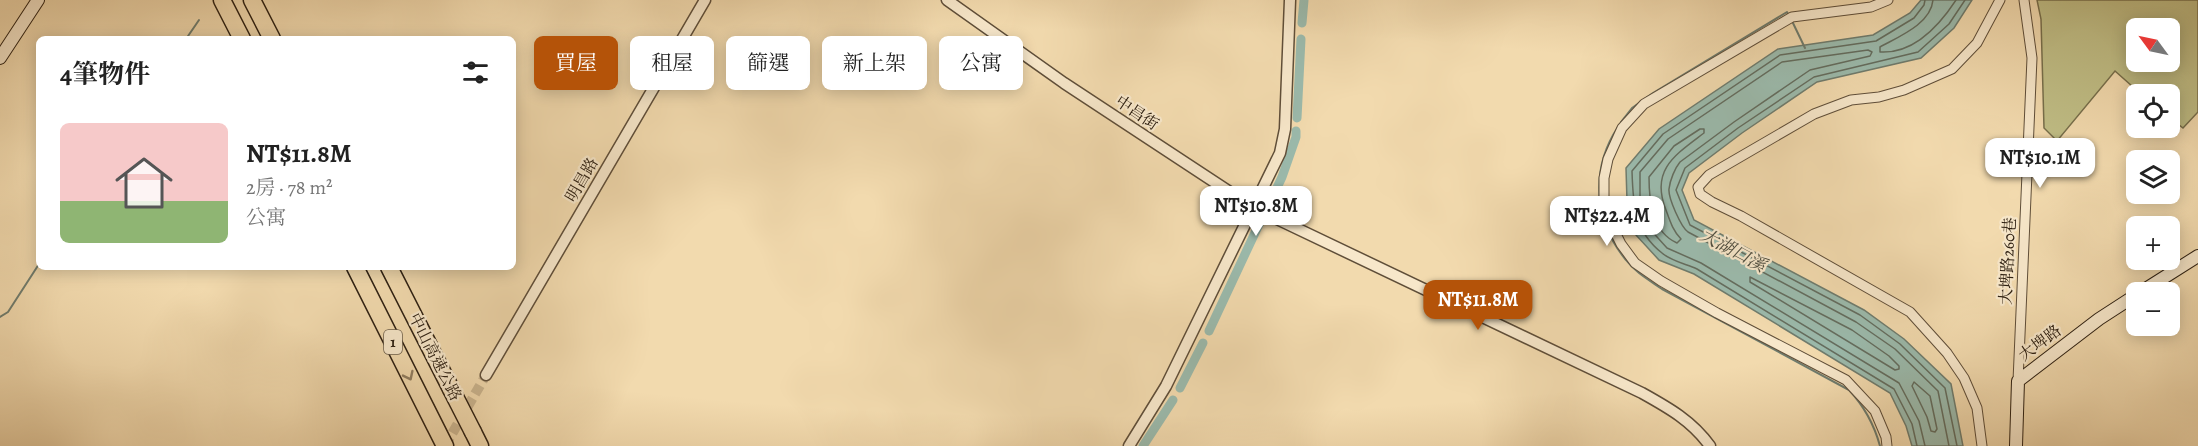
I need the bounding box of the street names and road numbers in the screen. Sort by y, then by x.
street label: 中昌街 [1111,90,1163,136]
street label: 明昌路 [560,154,604,206]
street label: 大埤路260巷 [1995,217,2021,305]
street label: 中山高速公路 [403,309,467,405]
street label: 大埤路 [2014,320,2066,366]
road number: 1 [384,330,402,354]

